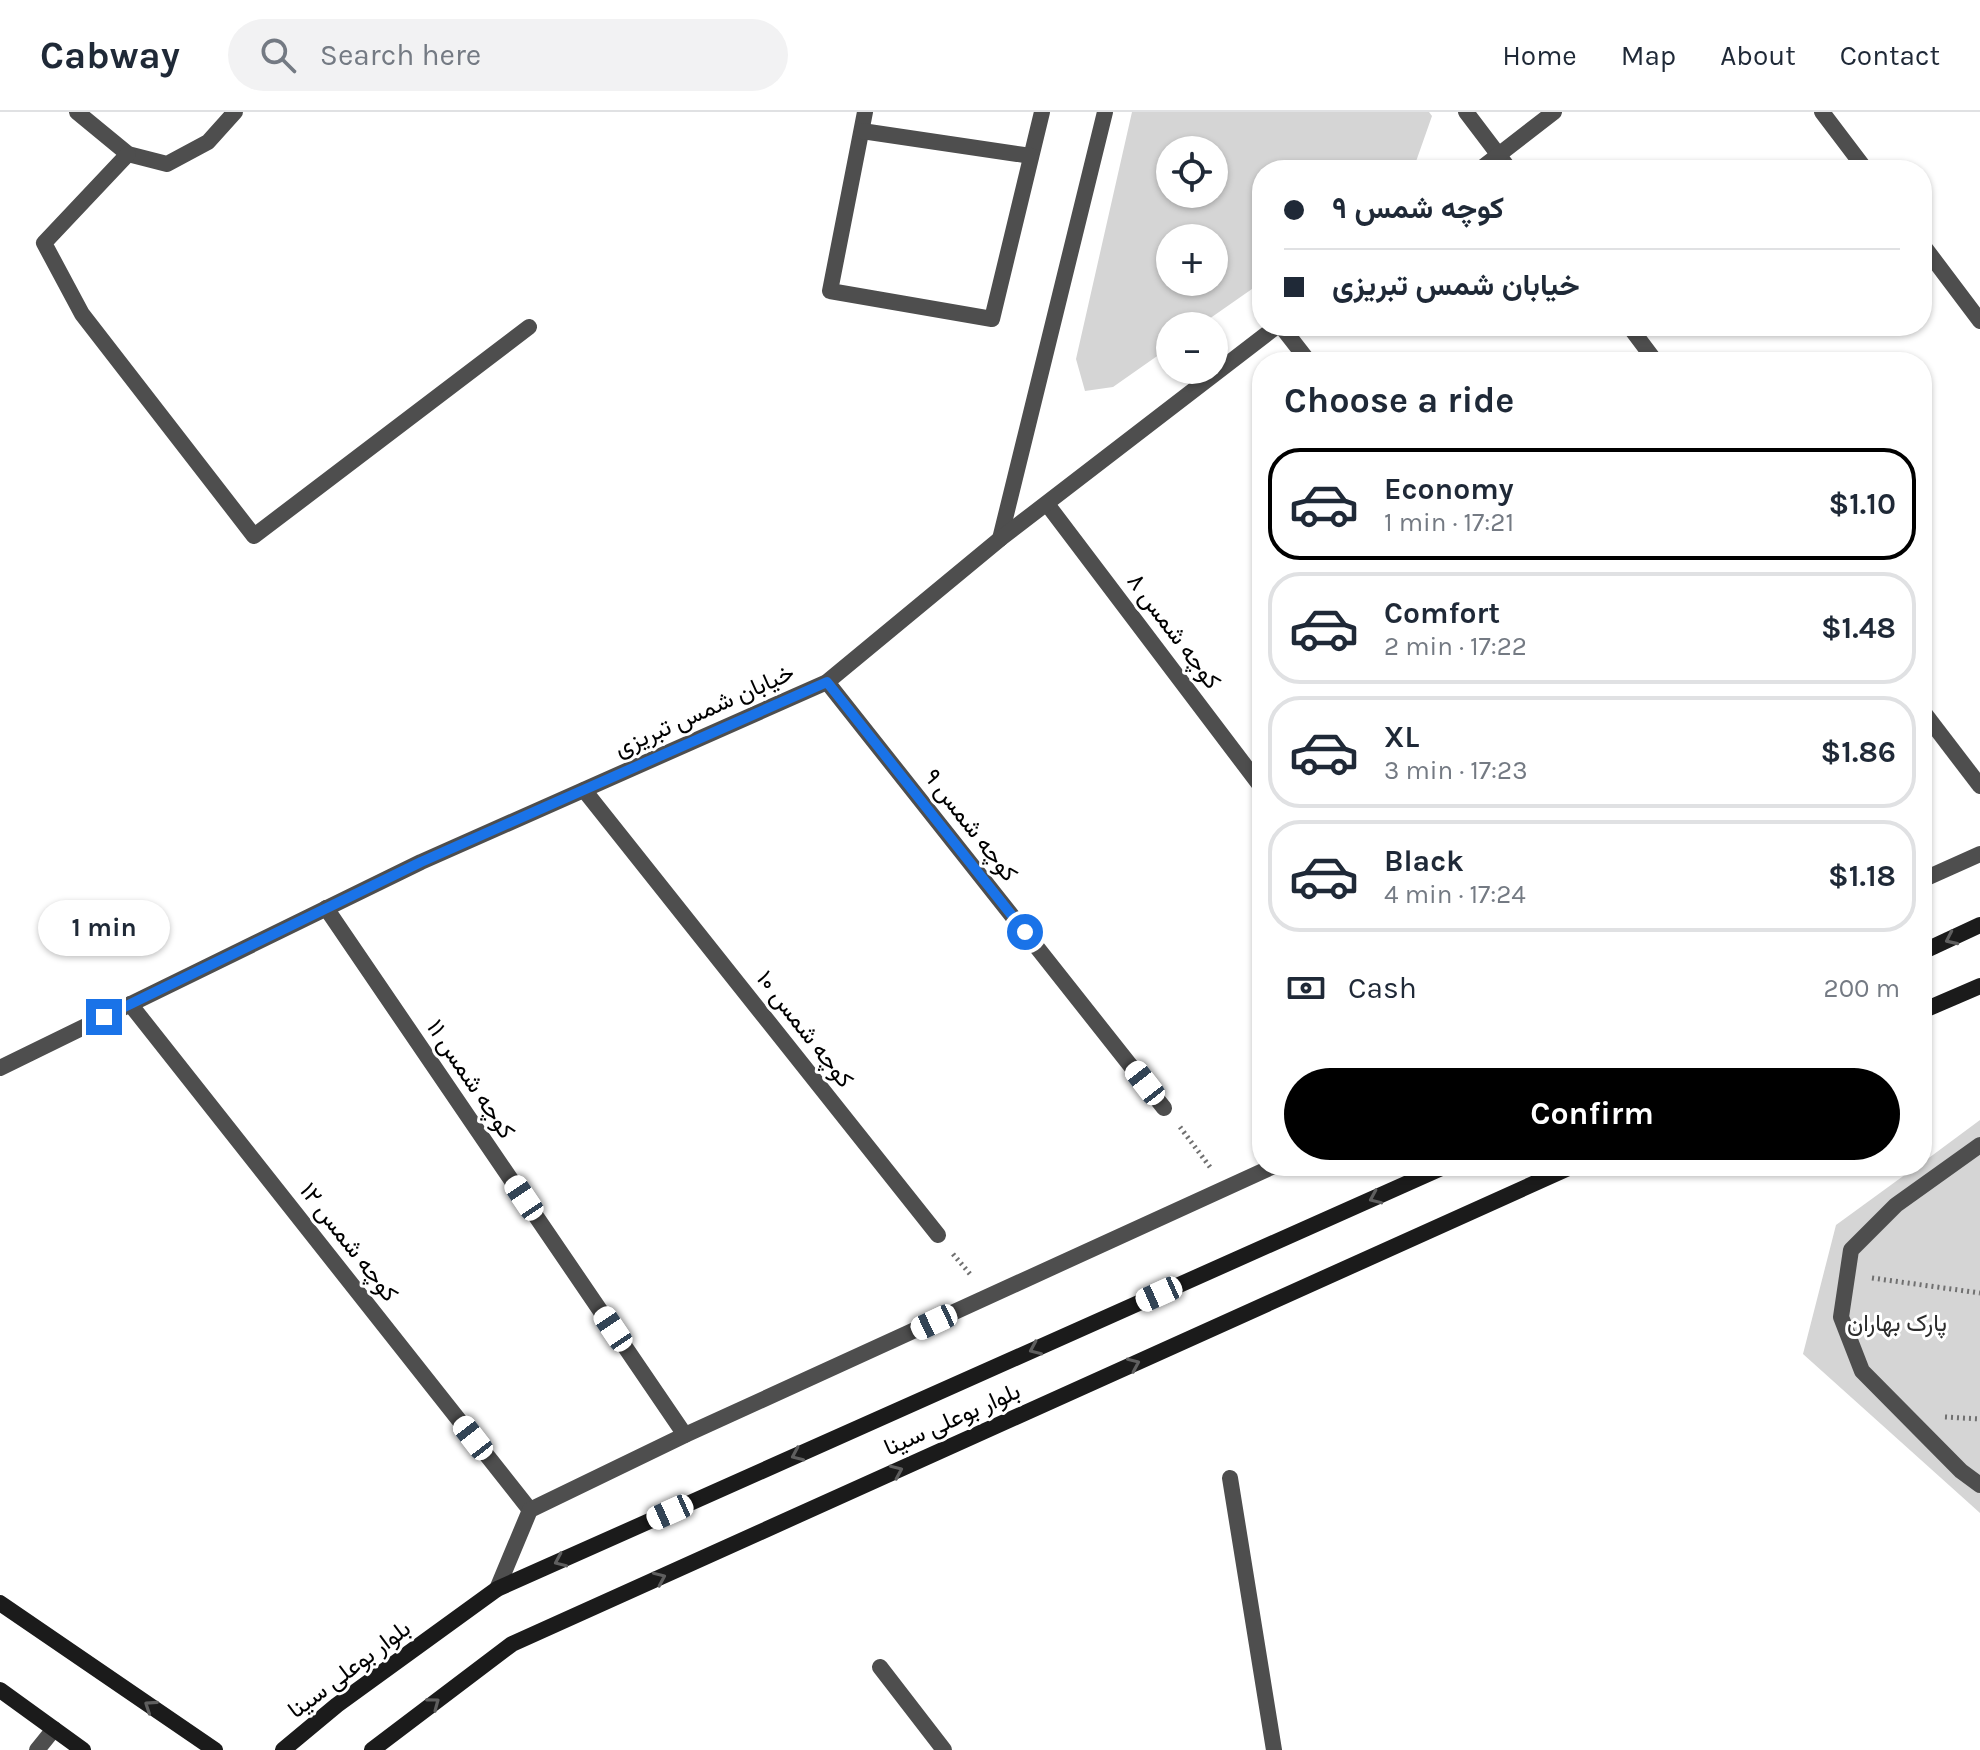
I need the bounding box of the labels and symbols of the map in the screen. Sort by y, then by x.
street label: کوچه شمس ۸ [1120,568,1227,696]
street label: خیابان شمس تبریزی [610,658,799,763]
street label: کوچه شمس ۹ [917,763,1024,888]
callout: 1 min [38,901,170,957]
route start [1007,914,1043,950]
one-way arrow [1945,929,1959,945]
street label: کوچه شمس ۱۰ [749,965,859,1094]
route end [86,999,122,1035]
street label: کوچه شمس ۱۱ [419,1014,521,1145]
car [1121,1057,1169,1109]
car [501,1171,547,1225]
street label: کوچه شمس ۱۲ [292,1177,404,1308]
one-way arrow [1369,1188,1383,1204]
car [1132,1273,1186,1315]
car [907,1301,961,1343]
car [590,1302,636,1356]
park label: پارک بهاران [1847,1309,1947,1339]
one-way arrow [1029,1339,1043,1355]
one-way arrow [1126,1358,1140,1374]
street label: بلوار بوعلی سینا [880,1377,1025,1462]
car [449,1412,497,1464]
one-way arrow [791,1445,806,1461]
one-way arrow [889,1464,903,1480]
car [643,1491,697,1533]
one-way arrow [554,1551,568,1567]
one-way arrow [652,1571,666,1587]
street label: بلوار بوعلی سینا [282,1614,416,1725]
one-way arrow [425,1698,440,1712]
one-way arrow [145,1701,159,1716]

